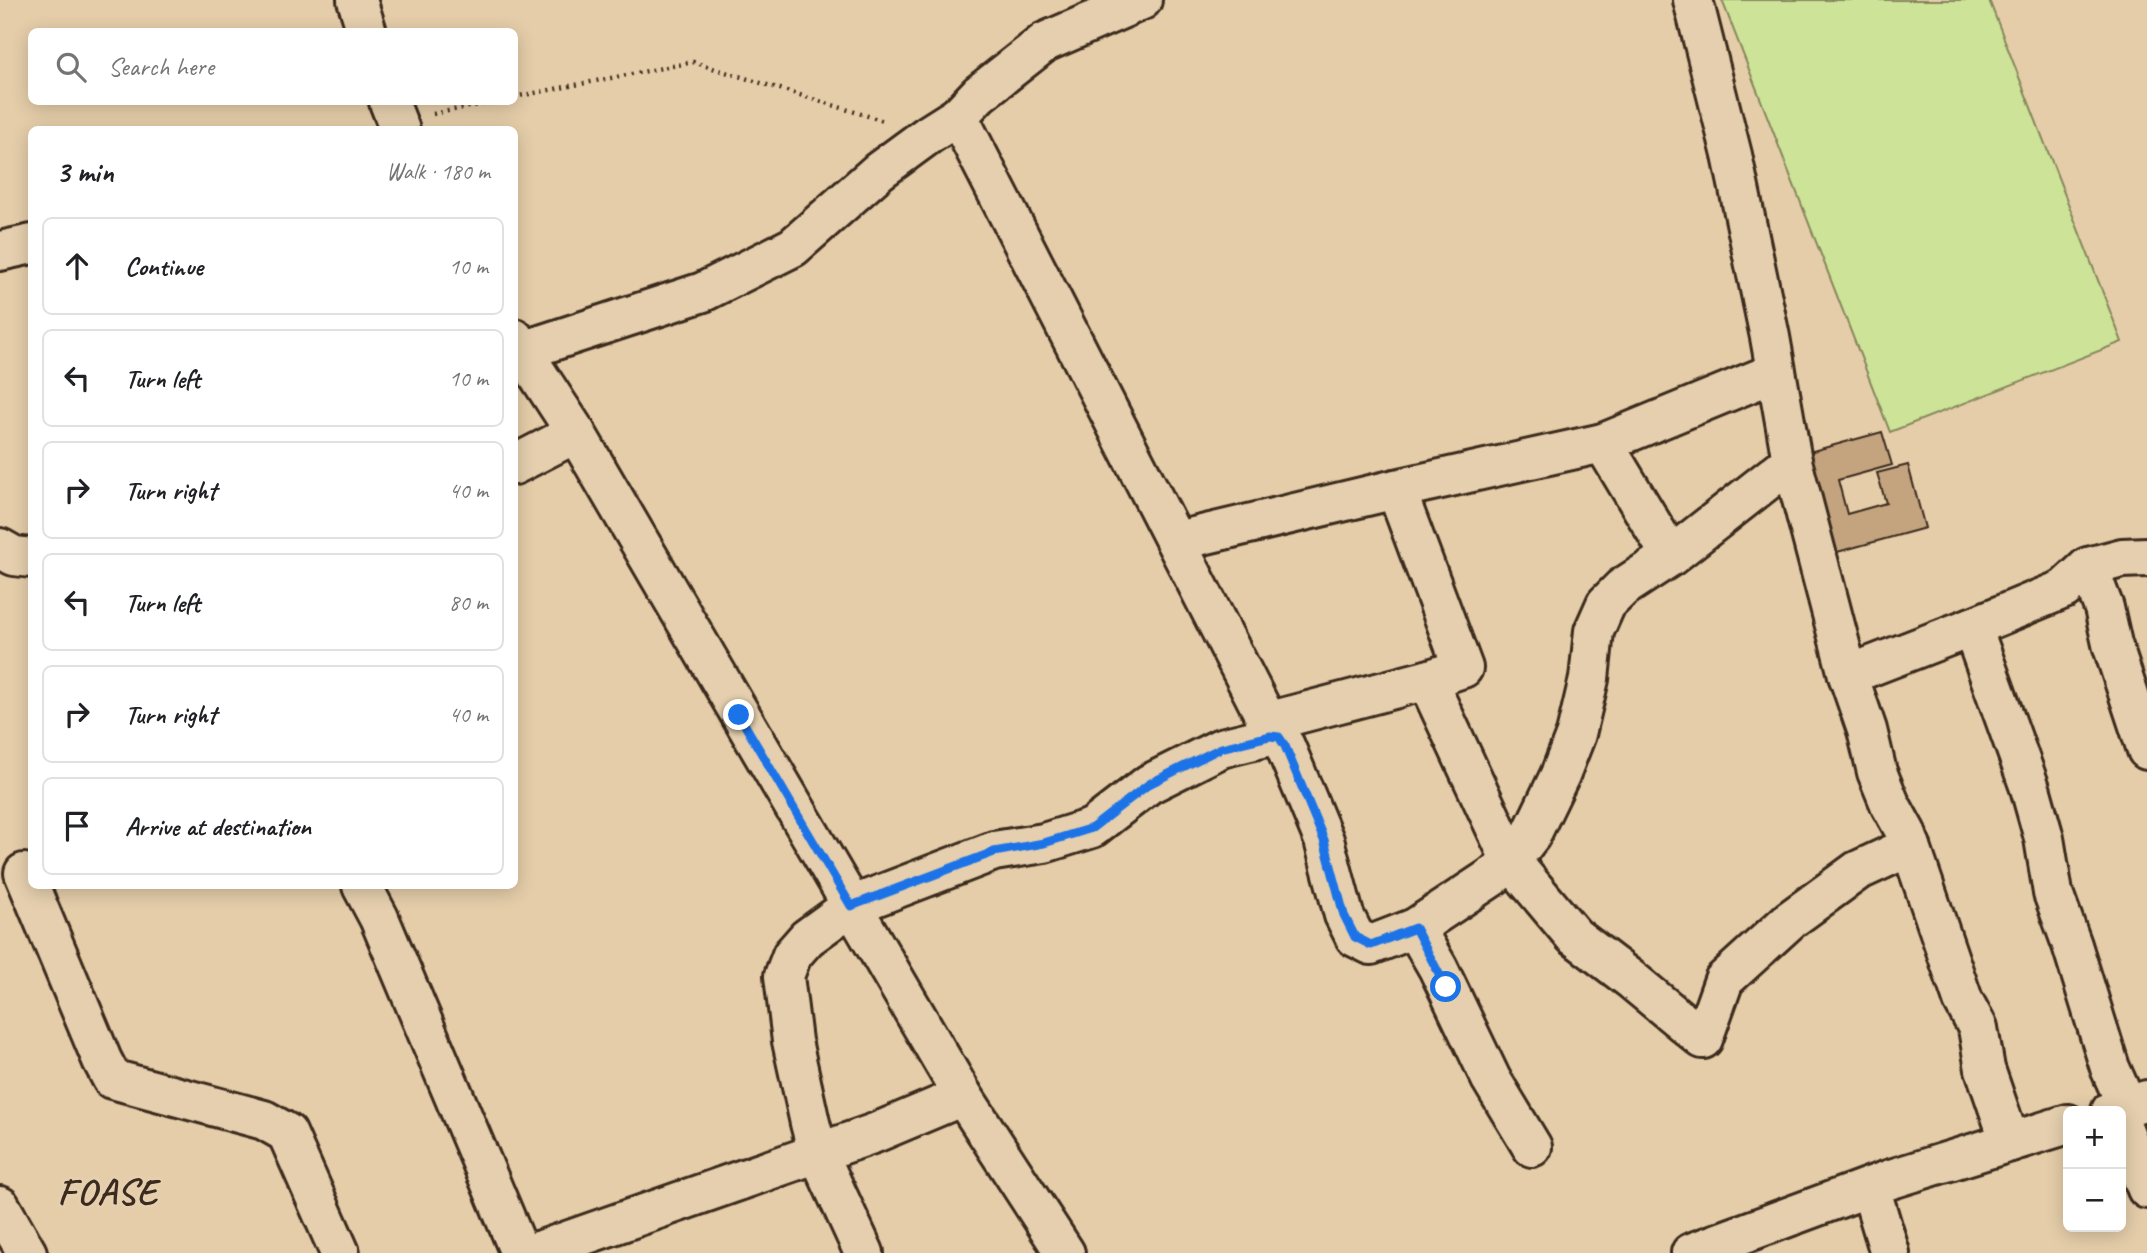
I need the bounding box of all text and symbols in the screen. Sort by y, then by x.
search box [28,28,518,105]
icon: search [52,48,90,86]
text: Search here [108,50,214,83]
text: 3 min [56,153,113,191]
text: Walk · 180 m [386,157,490,186]
icon: ahead [58,247,96,285]
text: Continue [125,250,203,283]
text: 10 m [449,252,488,281]
icon: left [58,359,96,397]
text: Turn left [125,362,200,395]
text: 10 m [449,364,488,393]
icon: right [58,471,96,509]
text: Turn right [125,474,216,507]
text: 40 m [449,476,488,505]
icon: left [58,583,96,621]
text: Turn left [125,586,200,619]
text: 80 m [449,588,488,617]
icon: right [58,695,96,733]
text: Turn right [125,698,216,731]
route end [723,699,754,730]
text: 40 m [449,700,488,729]
icon: arrive [58,807,96,845]
text: Arrive at destination [125,810,311,843]
route start [1430,971,1461,1002]
map controls [2063,1106,2126,1232]
button: + [2063,1106,2126,1169]
district label: FOASE [57,1168,162,1215]
button: − [2063,1169,2126,1232]

